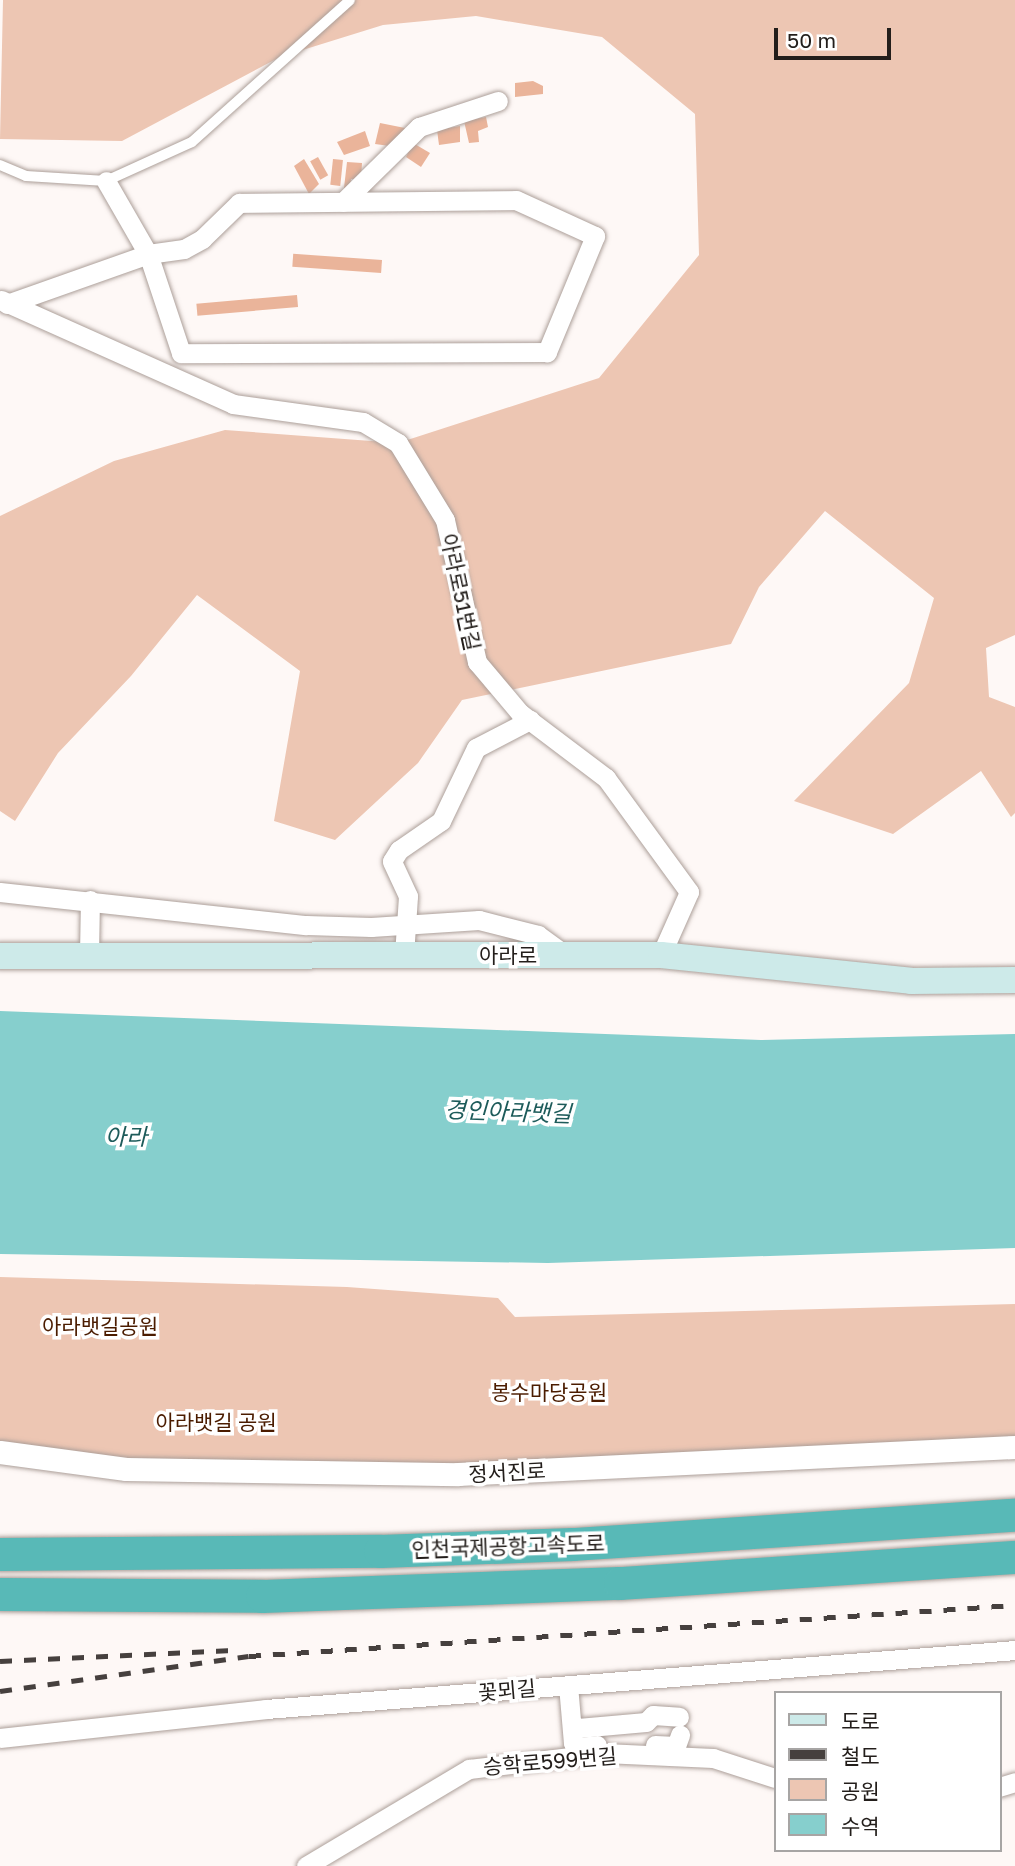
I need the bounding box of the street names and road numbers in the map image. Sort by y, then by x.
street label: 아라로51번길 [436,531,486,653]
street label: 아라로 [479,942,537,968]
street label: 정서진로 [468,1457,546,1487]
street label: 인천국제공항고속도로 [411,1530,605,1562]
street label: 꽃뫼길 [477,1675,537,1705]
street label: 승학로599번길 [482,1743,618,1779]

